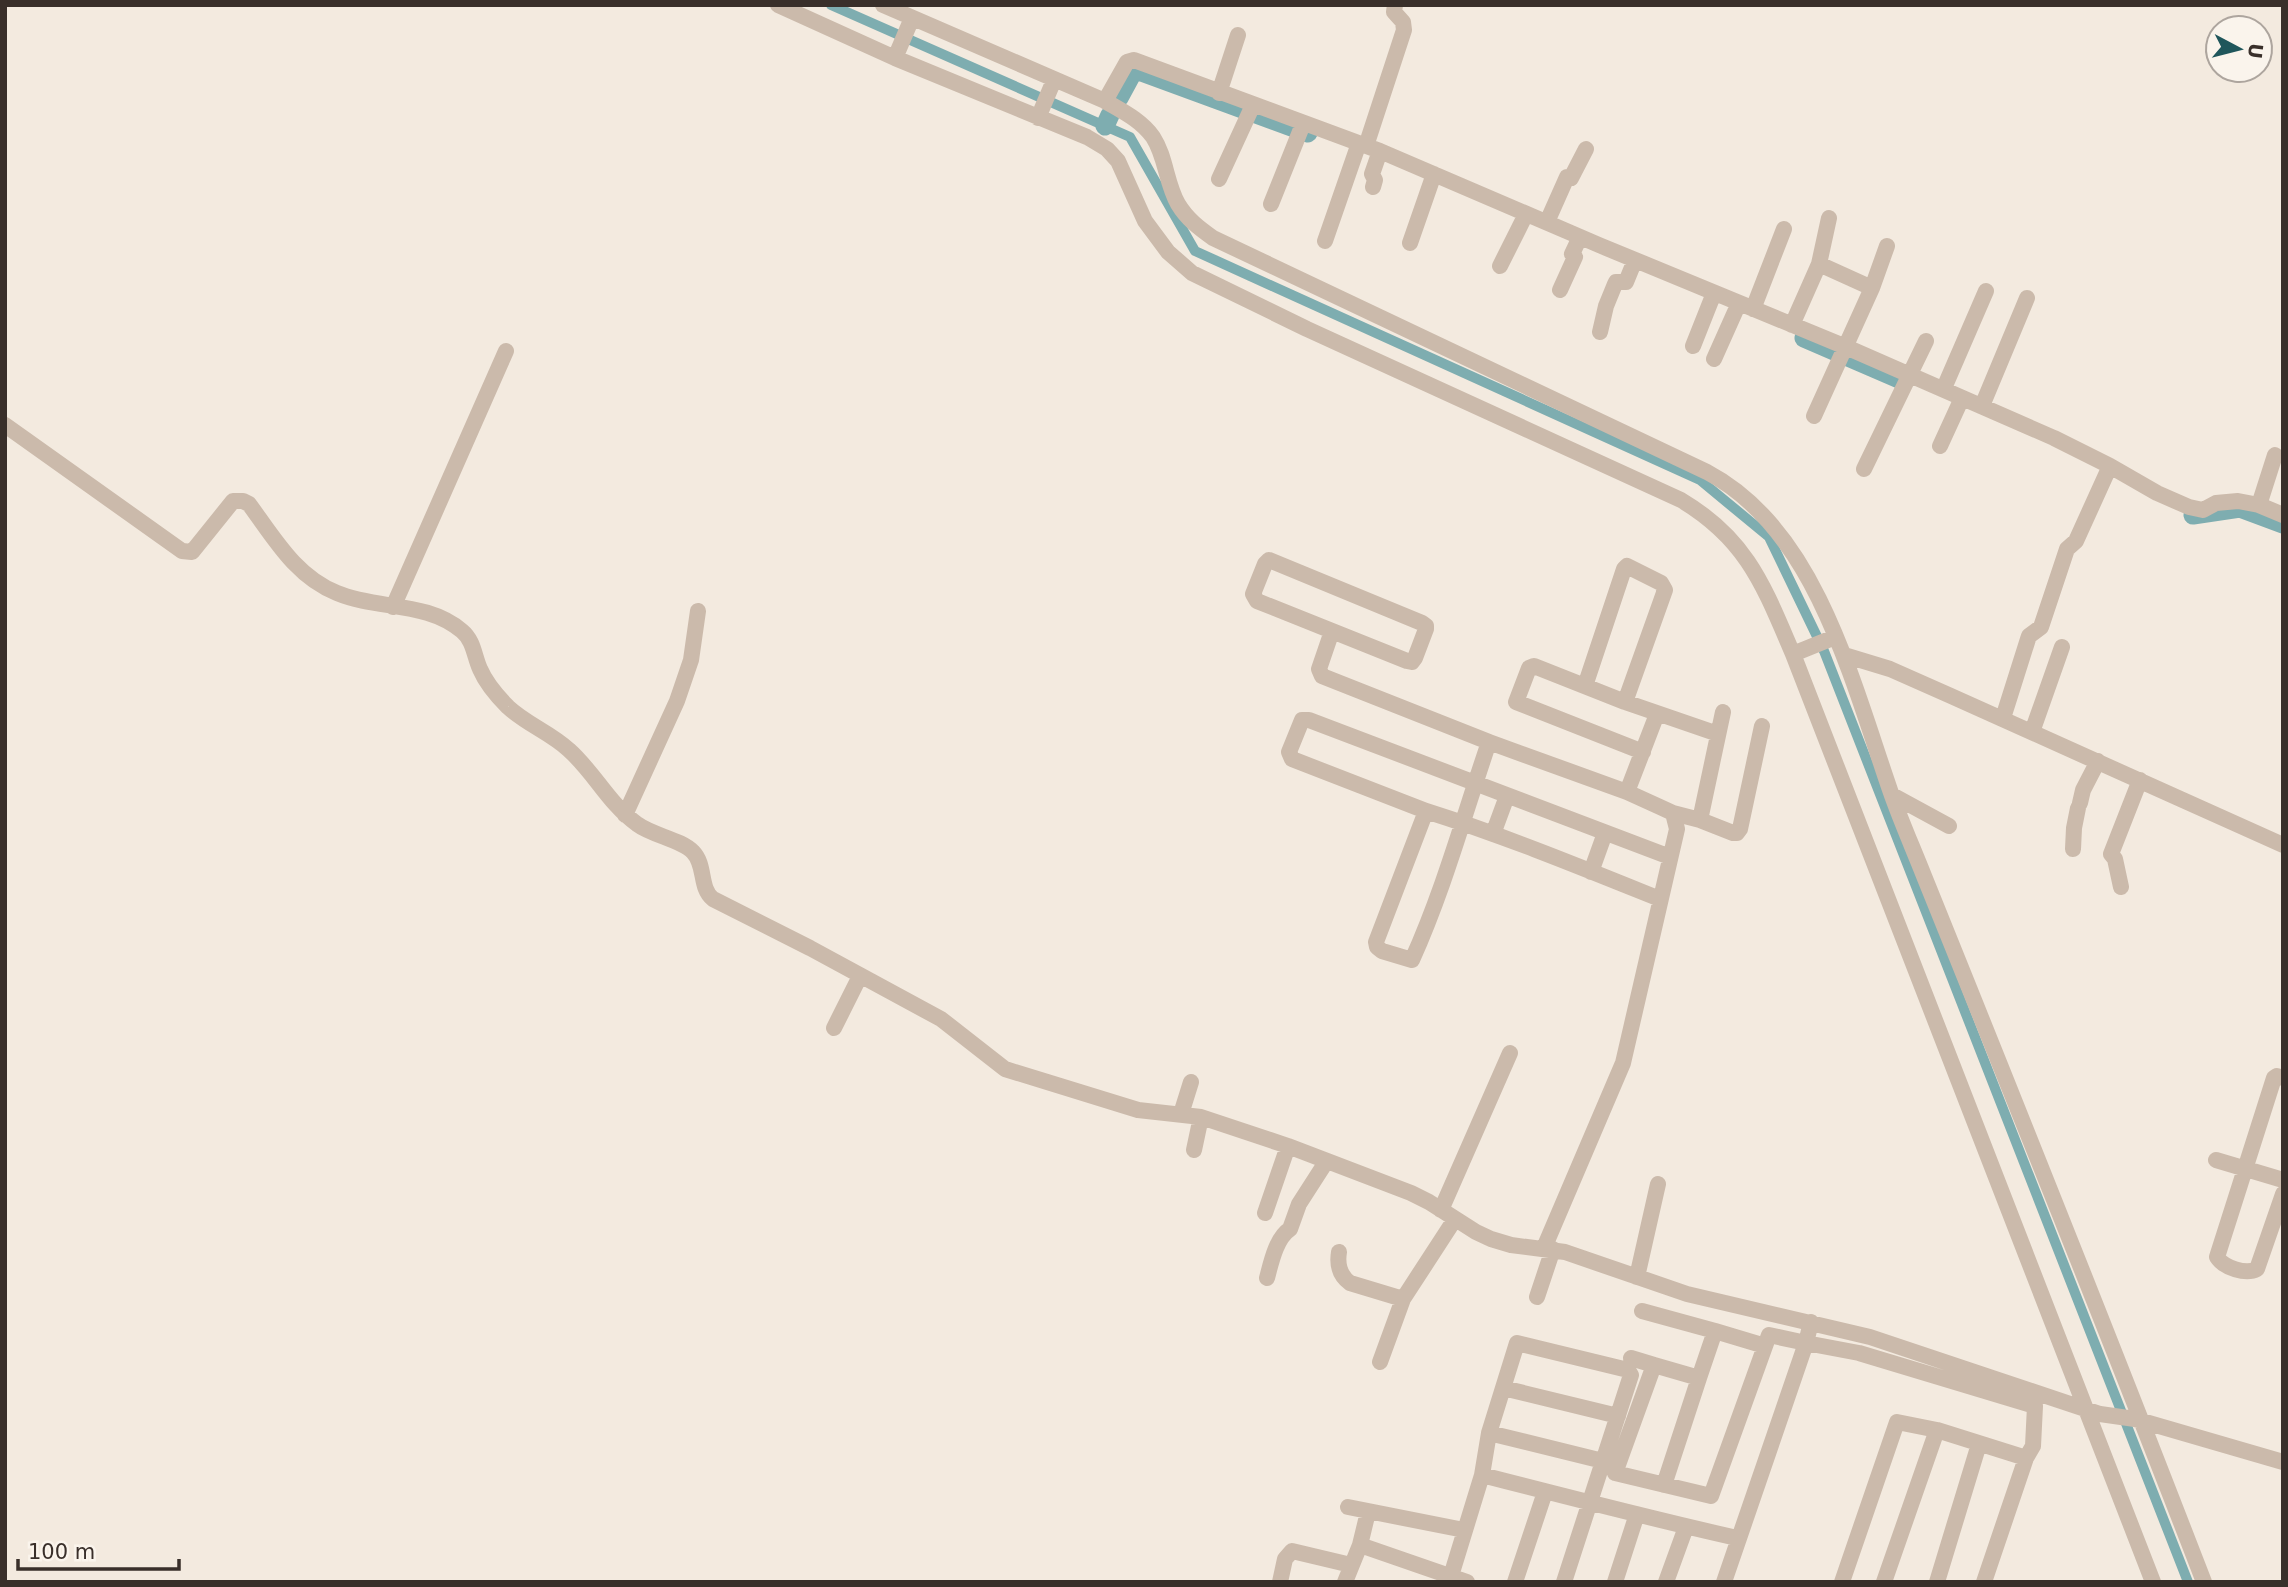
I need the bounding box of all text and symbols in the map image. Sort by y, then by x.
north arrow [2204,14,2274,84]
text: U [2244,42,2268,60]
scale bar [18,1528,178,1572]
text: 100 m [28,1540,95,1564]

